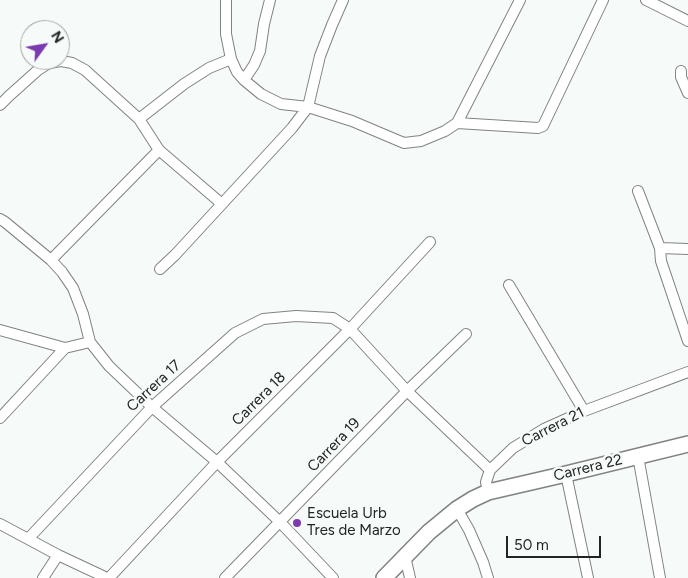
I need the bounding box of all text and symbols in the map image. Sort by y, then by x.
north arrow [20,20,70,70]
text: N [47,28,67,46]
street label: Carrera 17 [123,356,185,416]
street label: Carrera 18 [228,368,290,430]
street label: Carrera 21 [519,404,587,450]
street label: Carrera 19 [304,414,364,476]
street label: Carrera 22 [552,451,624,485]
place label: Escuela Urb Tres de Marzo [307,505,401,540]
marker: Escuela Urb Tres de Marzo [291,517,303,529]
scale bar [508,526,603,558]
text: 50 m [514,536,549,554]

